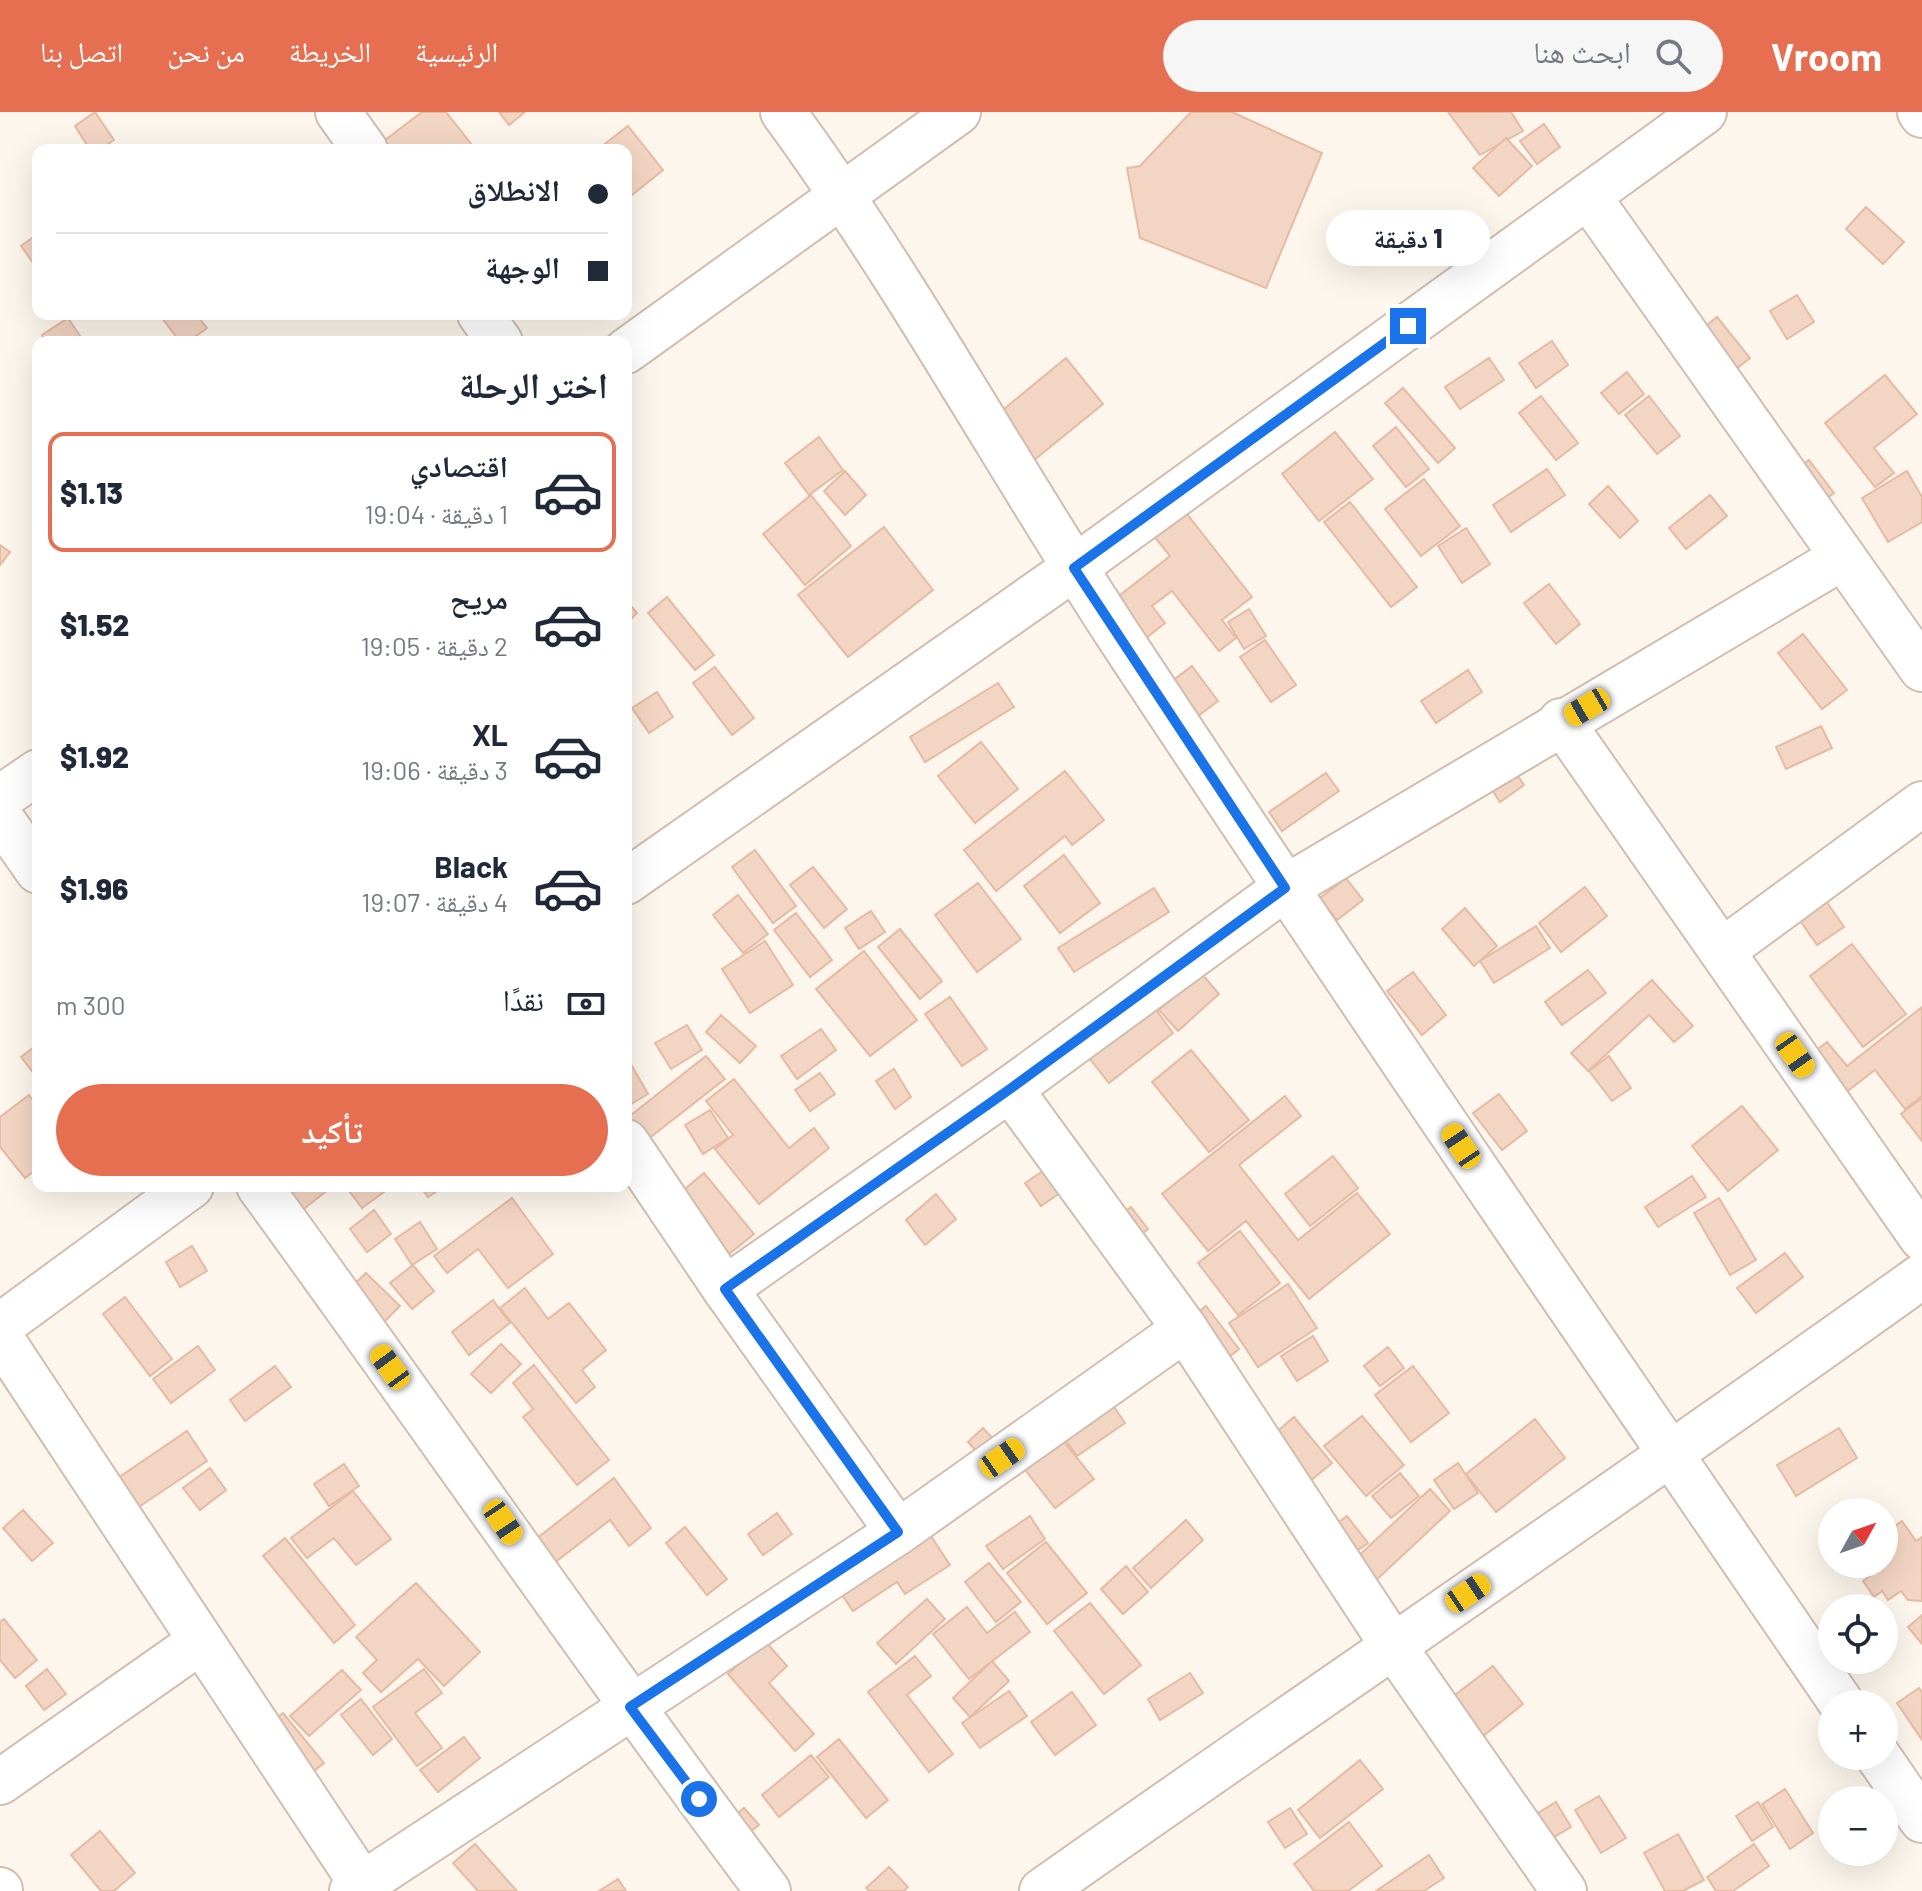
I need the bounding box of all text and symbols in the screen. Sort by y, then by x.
search box [1163,20,1723,92]
text: ابحث هنا [1533,33,1631,69]
text: Vroom [1771,33,1882,79]
text: اتصل بنا [40,34,123,68]
text: من نحن [167,34,245,68]
text: الخريطة [289,34,371,68]
text: الرئيسية [415,34,498,68]
icon: search [1651,34,1695,78]
text: الانطلاق [467,171,560,207]
callout: 1 دقيقة [1326,210,1490,266]
text: 1 دقيقة [1373,222,1443,253]
text: الوجهة [485,248,560,284]
route end [1390,308,1426,344]
text: اختر الرحلة [459,362,608,405]
text: اقتصادي [410,447,508,483]
icon: car [532,456,604,528]
text: $1.13 [60,474,123,510]
text: 1 دقيقة · 19:04 [364,498,508,529]
text: مريح [450,579,508,615]
icon: car [532,588,604,660]
text: $1.52 [60,606,129,642]
text: 2 دقيقة · 19:05 [361,630,508,661]
car [1560,685,1614,729]
text: XL [472,716,508,752]
icon: car [532,720,604,792]
text: $1.92 [60,738,129,774]
text: 3 دقيقة · 19:06 [361,754,508,785]
text: Black [434,848,508,884]
icon: car [532,852,604,924]
text: $1.96 [60,870,128,906]
text: 4 دقيقة · 19:07 [361,886,508,917]
text: نقدًا [503,981,544,1017]
icon: cash [564,982,608,1026]
text: 300 m [56,989,126,1020]
car [1771,1028,1819,1082]
button: تأكيد [56,1084,608,1176]
car [1438,1119,1484,1173]
car [366,1341,414,1393]
car [975,1434,1029,1482]
car [480,1495,526,1549]
north arrow [1818,1498,1898,1578]
map controls [1818,1498,1898,1866]
car [1441,1570,1495,1616]
button: locate [1818,1594,1898,1674]
button: + [1818,1690,1898,1770]
route start [681,1781,717,1817]
button: − [1818,1786,1898,1866]

